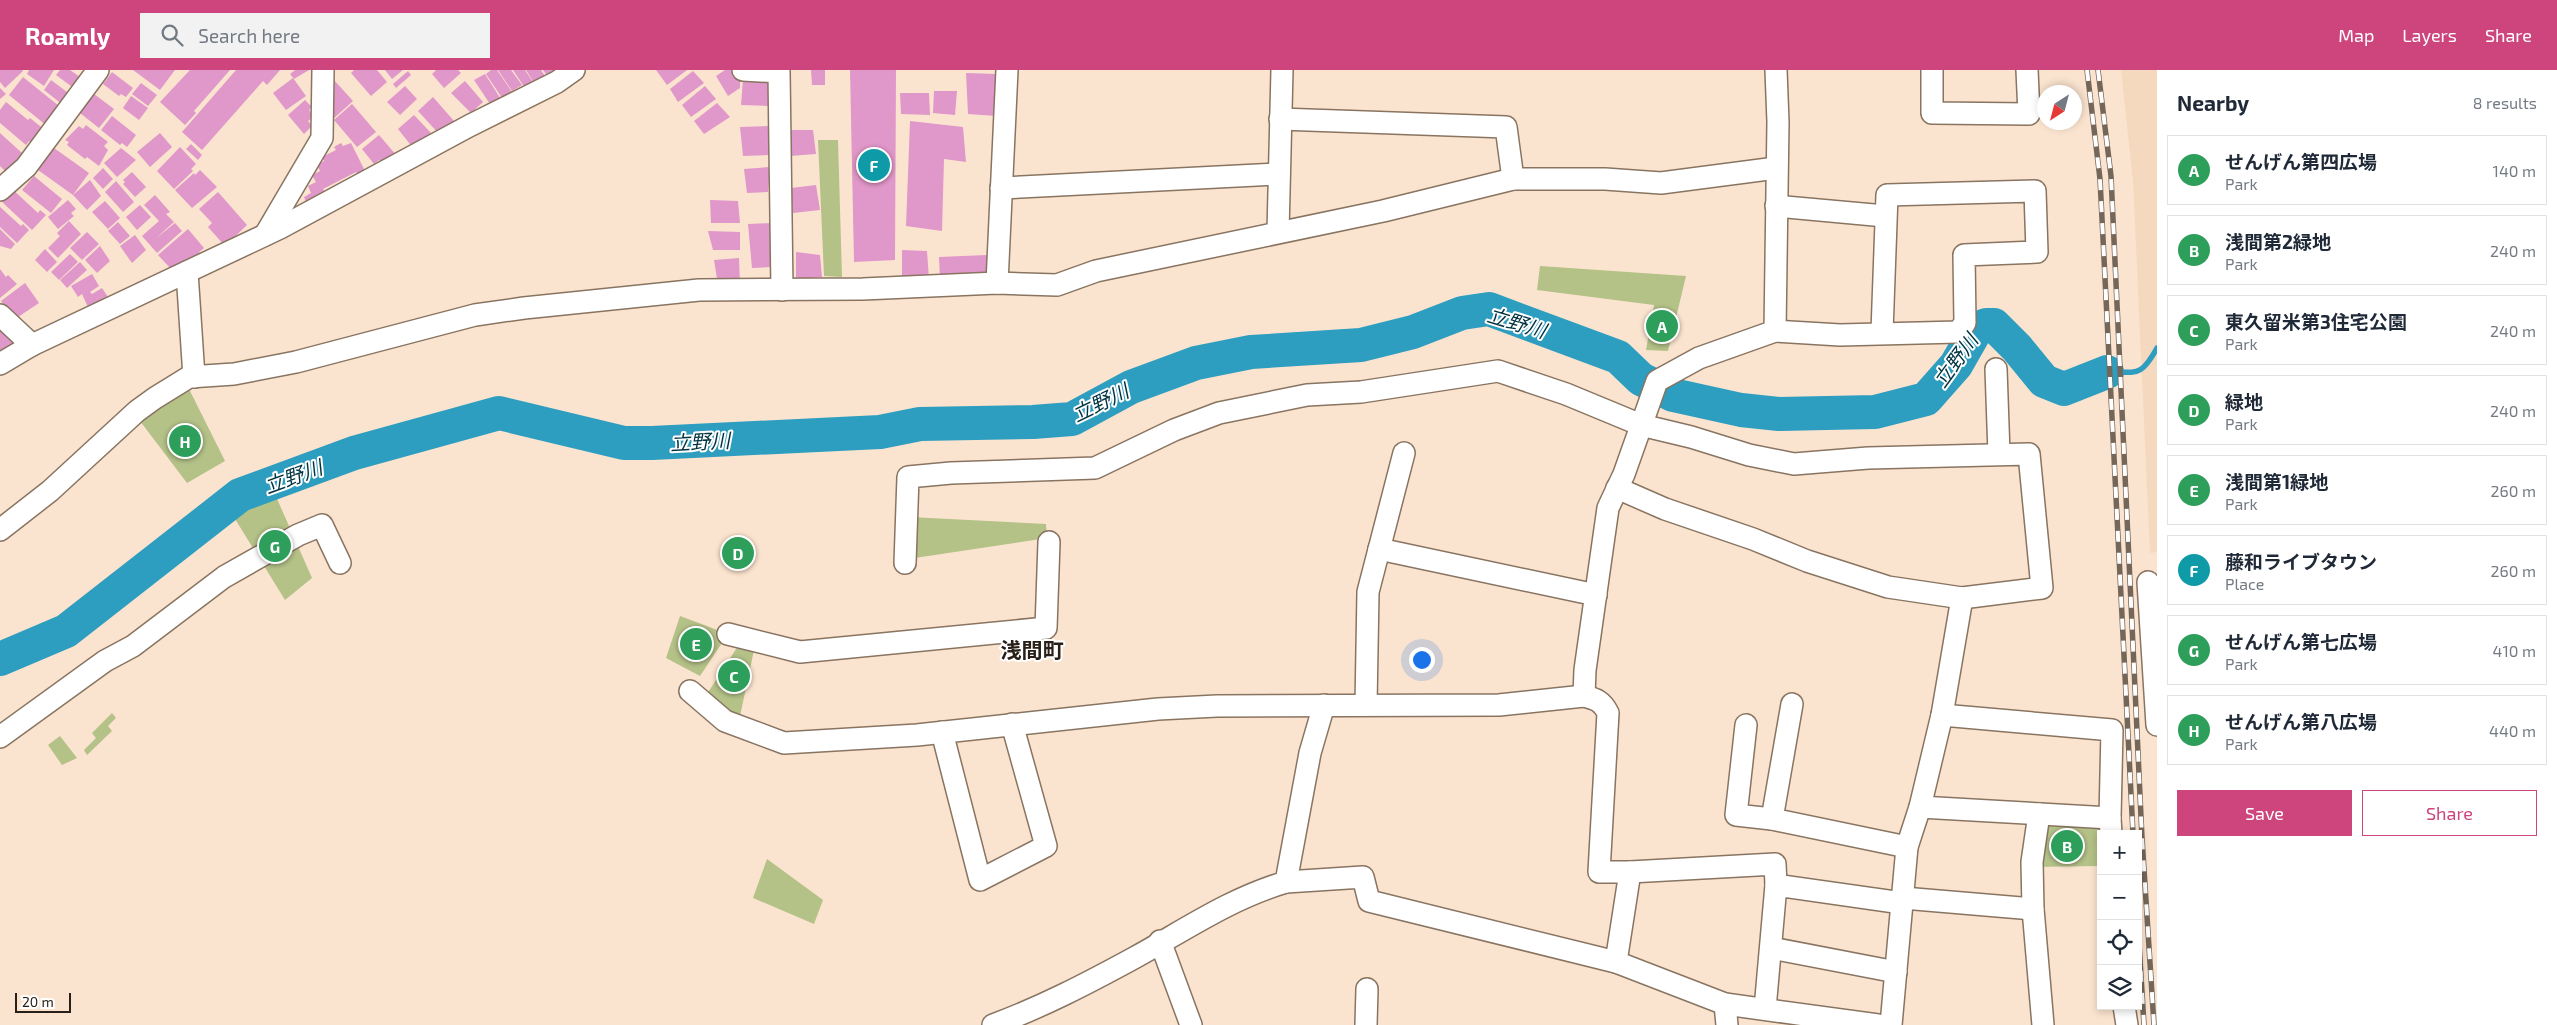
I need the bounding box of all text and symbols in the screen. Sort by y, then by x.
search box [140,13,490,58]
text: Roamly [25,21,110,50]
icon: search [158,21,186,49]
text: Search here [198,24,300,47]
text: Map [2338,24,2374,46]
text: Layers [2402,24,2457,46]
text: Share [2485,24,2532,46]
north arrow [2037,85,2082,130]
text: Nearby [2177,90,2249,115]
text: 8 results [2473,93,2537,112]
pin: F [858,146,890,184]
text: せんげん第四広場 [2225,150,2377,173]
text: A [2189,161,2199,180]
text: 140 m [2493,161,2536,180]
text: Park [2225,174,2258,193]
text: 浅間第2緑地 [2225,230,2331,253]
text: B [2189,241,2199,260]
text: 240 m [2490,241,2536,260]
text: Park [2225,254,2258,273]
water label: 立野川 [1485,302,1551,343]
pin: A [1646,307,1678,345]
text: 東久留米第3住宅公園 [2225,310,2407,333]
text: C [2189,321,2199,340]
text: 240 m [2490,321,2536,340]
water label: 立野川 [1928,327,1984,391]
text: Park [2225,334,2258,353]
water label: 立野川 [1068,377,1134,426]
text: 緑地 [2225,390,2263,413]
text: D [2189,401,2199,420]
text: 240 m [2490,401,2536,420]
text: Park [2225,414,2258,433]
pin: H [169,422,201,460]
water label: 立野川 [669,427,733,455]
water label: 立野川 [261,454,327,498]
text: 浅間第1緑地 [2225,470,2328,493]
text: E [2189,481,2199,500]
text: 260 m [2491,481,2536,500]
text: Park [2225,494,2258,513]
pin: G [259,527,291,565]
pin: D [722,534,754,572]
text: 藤和ライブタウン [2225,550,2377,573]
text: F [2190,561,2198,580]
text: 260 m [2491,561,2536,580]
text: Place [2225,574,2264,593]
pin: E [680,625,712,663]
text: せんげん第七広場 [2225,630,2377,653]
district label: 浅間町 [1001,637,1064,662]
text: G [2189,641,2199,660]
text: 410 m [2493,641,2536,660]
your location [1409,647,1435,673]
text: Park [2225,654,2258,673]
pin: C [718,657,750,695]
text: せんげん第八広場 [2225,710,2377,733]
text: H [2188,721,2200,740]
text: 440 m [2489,721,2536,740]
text: Park [2225,734,2258,753]
button: Save [2177,790,2352,836]
button: Share [2362,790,2537,836]
pin: B [2051,827,2083,865]
map controls [2097,830,2142,1010]
button: + [2097,830,2142,875]
button: − [2097,875,2142,920]
button: locate [2097,920,2142,965]
button: layers [2097,965,2142,1010]
scale bar [15,990,71,1013]
text: 20 m [22,993,54,1010]

